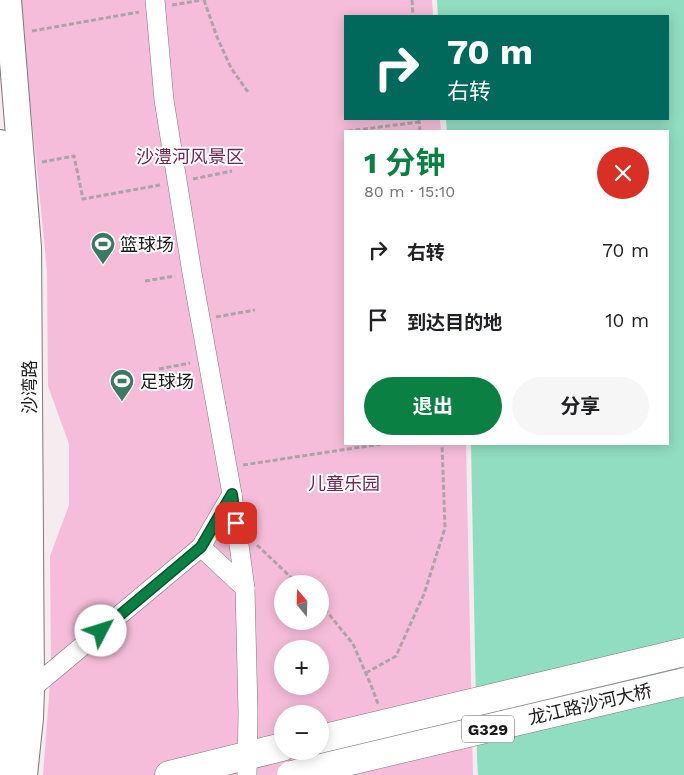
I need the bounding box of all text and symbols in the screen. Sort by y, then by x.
text: 70 m [447,31,533,73]
icon: right [364,35,429,100]
text: 右转 [447,79,491,104]
text: 1 分钟 [364,145,446,180]
park label: 沙澧河风景区 [136,146,244,167]
button: close [597,147,649,199]
text: 80 m · 15:10 [364,182,455,201]
sports icon: 篮球场 [90,231,116,265]
place label: 篮球场 [120,234,174,255]
icon: right [364,236,392,264]
text: 70 m [602,239,649,262]
text: 右转 [407,241,445,264]
icon: arrive [364,306,392,334]
text: 10 m [605,309,649,332]
text: 到达目的地 [407,311,502,334]
street label: 沙湾路 [19,360,40,414]
sports icon: 足球场 [109,368,135,402]
place label: 足球场 [140,371,194,392]
button: 退出 [364,377,502,435]
button: 分享 [512,377,649,435]
park label: 儿童乐园 [308,473,380,494]
pin [215,502,257,544]
icon: arrive [222,509,250,537]
north arrow [274,575,329,630]
map controls [274,575,329,760]
position arrow [74,604,126,656]
button: + [274,640,329,695]
street label: 龙江路沙河大桥 [526,680,654,728]
button: − [274,705,329,760]
road number: G329 [462,716,514,742]

